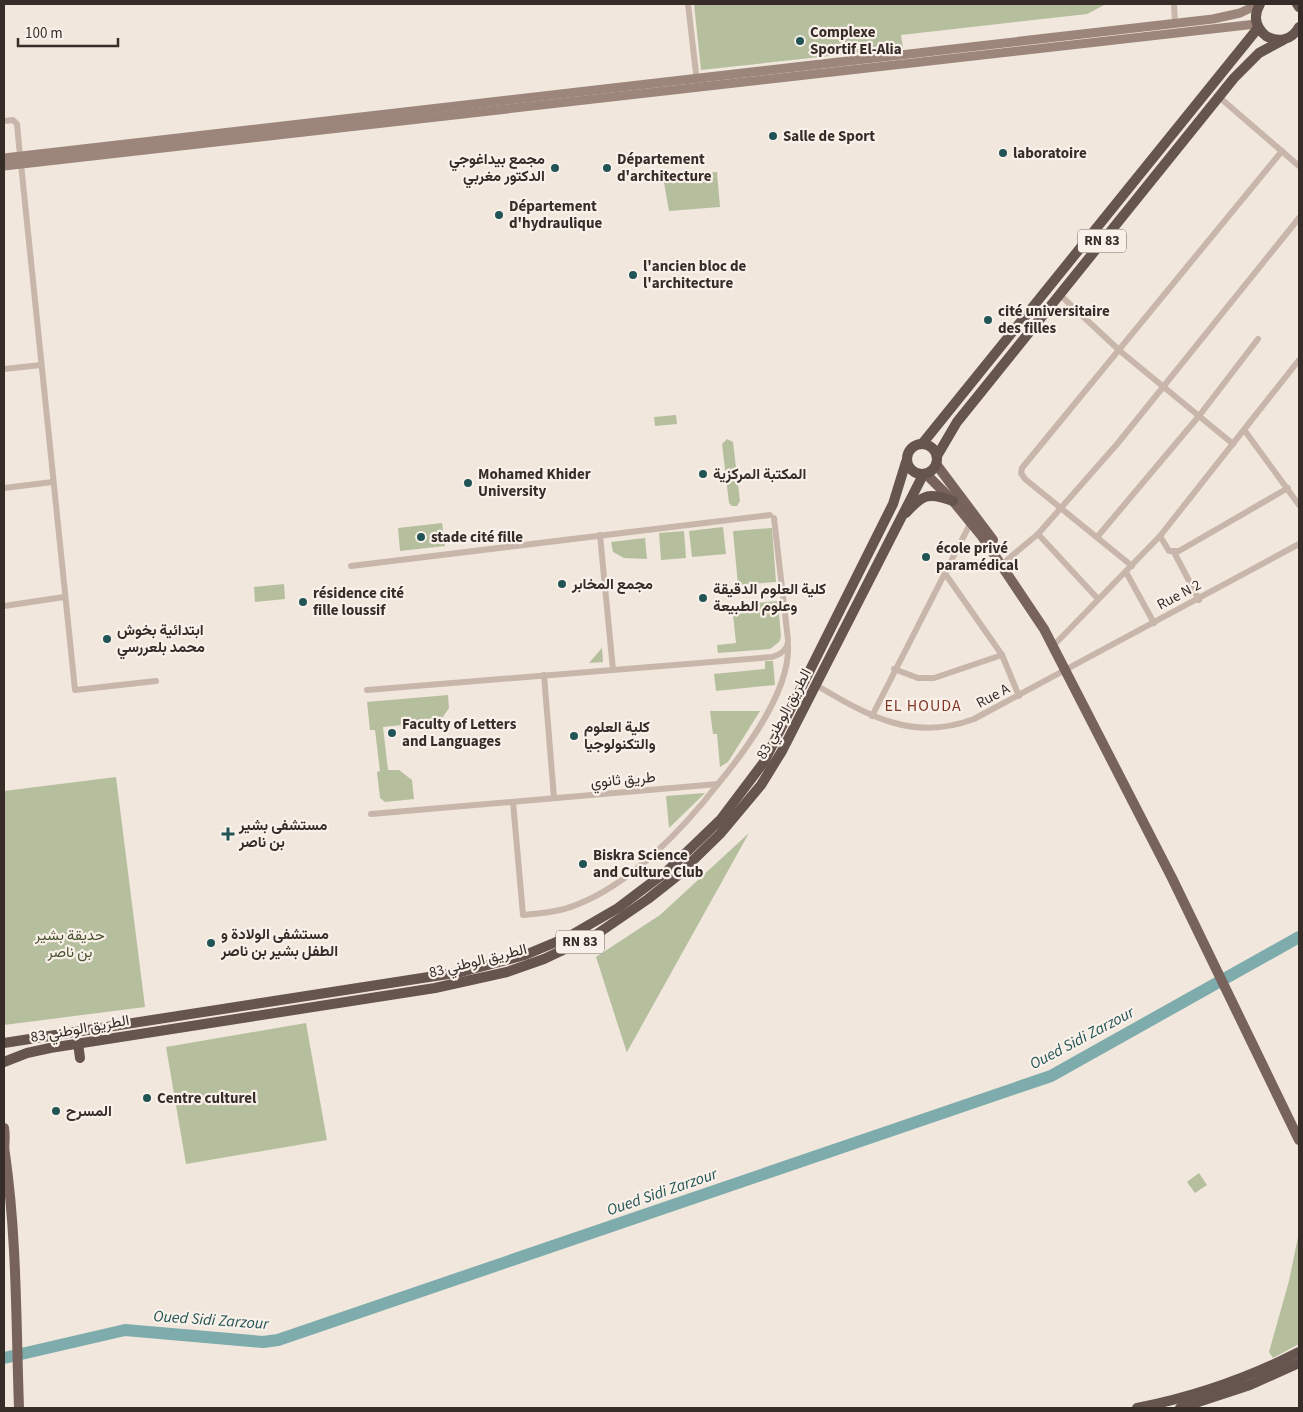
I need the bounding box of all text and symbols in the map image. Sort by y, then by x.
scale bar [18,15,118,47]
place label: Complexe Sportif El-Alia [810,22,902,60]
text: 100 m [25,23,63,44]
marker: Complexe Sportif El-Alia [794,35,806,47]
place label: Salle de Sport [783,126,875,147]
marker: Salle de Sport [767,130,779,142]
place label: laboratoire [1013,143,1087,164]
marker: laboratoire [997,147,1009,159]
place label: مجمع بيداغوجي الدكتور مغربي [449,149,545,189]
place label: Département d'architecture [617,149,712,187]
marker: مجمع بيداغوجي الدكتور مغربي [549,162,561,174]
marker: Département d'architecture [601,162,613,174]
place label: Département d'hydraulique [509,196,602,234]
marker: Département d'hydraulique [493,209,505,221]
road number: RN 83 [1078,230,1126,252]
place label: l'ancien bloc de l'architecture [643,256,747,294]
marker: l'ancien bloc de l'architecture [627,269,639,281]
place label: cité universitaire des filles [998,301,1110,339]
marker: cité universitaire des filles [982,314,994,326]
place label: Mohamed Khider University [478,464,591,502]
place label: المكتبة المركزية [713,464,806,485]
marker: المكتبة المركزية [697,468,709,480]
marker: Mohamed Khider University [462,477,474,489]
place label: stade cité fille [431,527,523,548]
marker: stade cité fille [415,531,427,543]
place label: école privé paramédical [936,538,1019,576]
marker: école privé paramédical [920,551,932,563]
place label: مجمع المخابر [571,574,653,595]
street label: Rue N 2 [1153,575,1205,615]
marker: مجمع المخابر [556,578,568,590]
place label: كلية العلوم الدقيقة وعلوم الطبيعة [713,579,826,617]
place label: résidence cité fille loussif [313,583,404,621]
marker: كلية العلوم الدقيقة وعلوم الطبيعة [697,592,709,604]
marker: résidence cité fille loussif [297,596,309,608]
place label: ابتدائية بخوش محمد بلعررسي [117,620,205,660]
marker: ابتدائية بخوش محمد بلعررسي [101,633,113,645]
street label: الطريق الوطني 83 [751,665,818,764]
street label: Rue A [972,678,1014,714]
district label: EL HOUDA [884,695,962,717]
place label: Faculty of Letters and Languages [402,714,517,752]
place label: كلية العلوم والتكنولوجيا [584,717,656,755]
marker: Faculty of Letters and Languages [386,727,398,739]
marker: كلية العلوم والتكنولوجيا [568,730,580,742]
street label: طريق ثانوي [590,767,657,795]
place label: مستشفى بشير بن ناصر [238,815,327,853]
marker: مستشفى بشير بن ناصر [221,827,235,841]
place label: Biskra Science and Culture Club [593,845,704,883]
marker: Biskra Science and Culture Club [577,858,589,870]
place label: مستشفى الولادة و الطفل بشير بن ناصر [220,924,338,962]
park label: حديقة بشير بن ناصر [34,925,105,963]
road number: RN 83 [556,930,604,954]
marker: مستشفى الولادة و الطفل بشير بن ناصر [205,937,217,949]
street label: الطريق الوطني 83 [427,939,530,985]
water label: Oued Sidi Zarzour [1026,1000,1139,1075]
street label: الطريق الوطني 83 [29,1010,131,1050]
place label: Centre culturel [157,1088,257,1109]
marker: Centre culturel [141,1092,153,1104]
place label: المسرح [66,1101,112,1122]
marker: المسرح [50,1105,62,1117]
water label: Oued Sidi Zarzour [604,1162,722,1221]
water label: Oued Sidi Zarzour [153,1305,271,1335]

